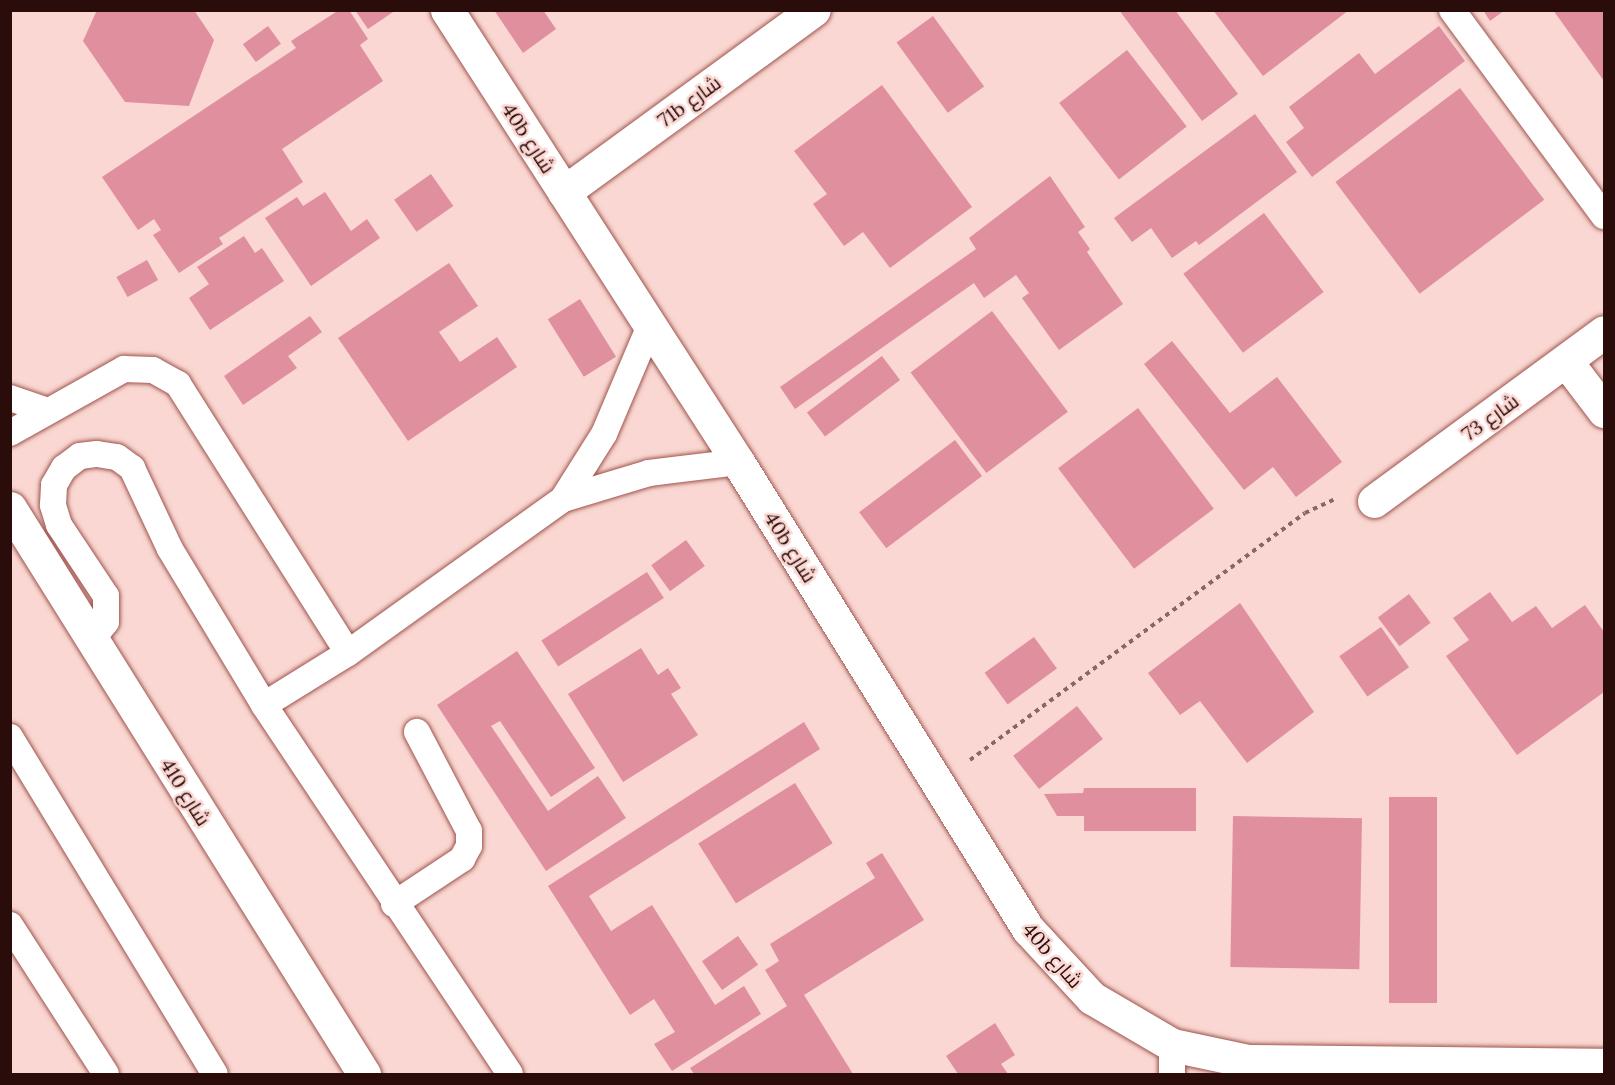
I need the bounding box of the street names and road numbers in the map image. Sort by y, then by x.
street label: 71b شارع [653,70,725,132]
street label: 40b شارع [497,98,561,178]
street label: شارع 73 [1457,388,1523,446]
street label: 40b شارع [760,507,822,587]
street label: شارع 410 [156,754,216,830]
street label: 40b شارع [1018,917,1088,993]

